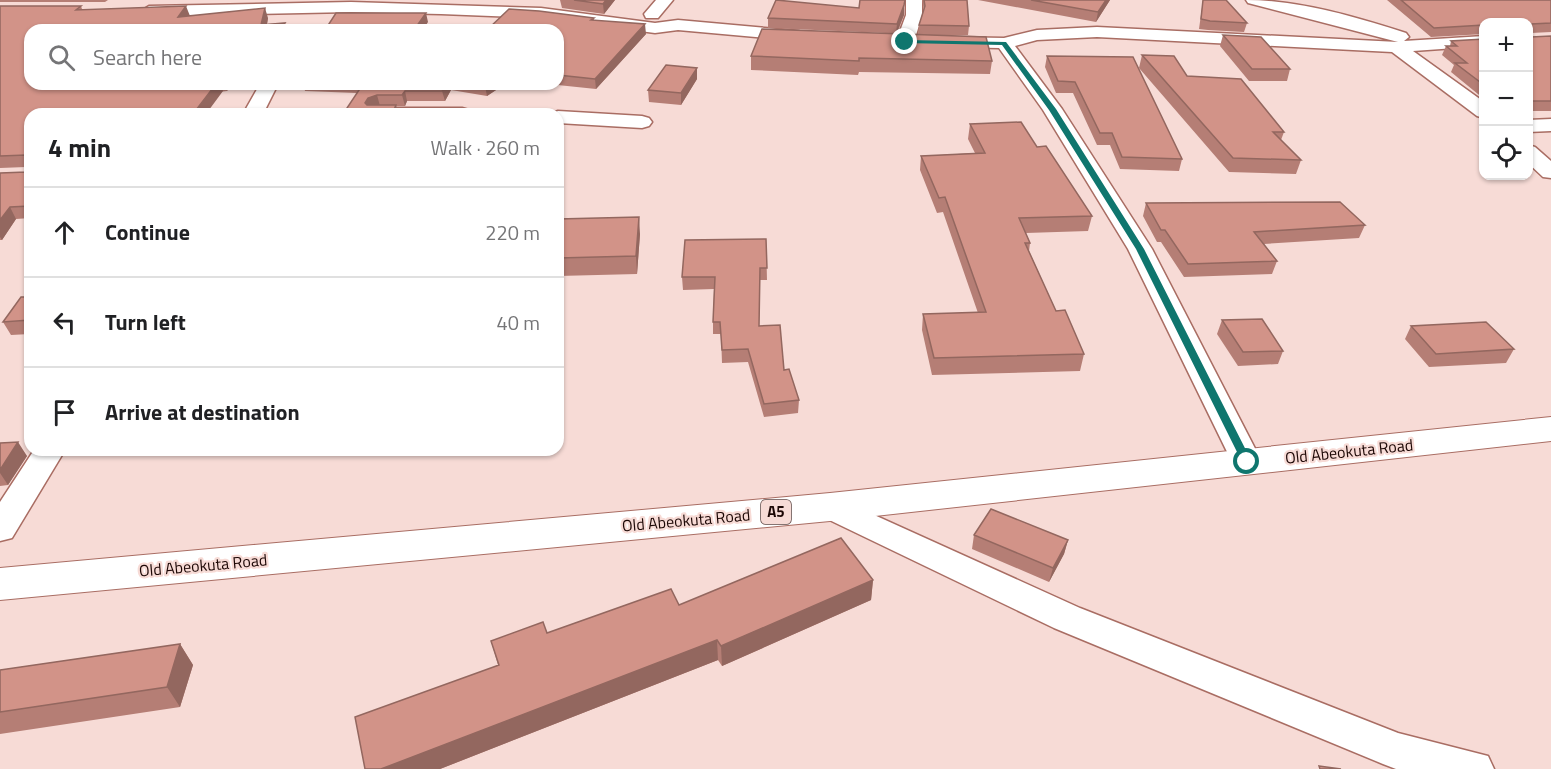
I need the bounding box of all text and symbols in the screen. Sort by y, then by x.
map controls [1479,18,1533,180]
button: + [1479,18,1533,72]
search box [24,24,564,90]
route end [891,28,917,54]
text: Search here [93,40,202,74]
icon: search [45,41,78,74]
button: − [1479,72,1533,126]
button: locate [1479,126,1533,180]
text: 4 min [48,128,111,167]
text: Walk · 260 m [431,132,540,163]
text: Continue [105,215,190,249]
icon: ahead [48,216,81,249]
text: 220 m [485,217,540,248]
text: Turn left [105,305,186,339]
icon: left [48,306,81,339]
text: 40 m [496,307,540,338]
text: Arrive at destination [105,395,300,429]
icon: arrive [48,396,81,429]
street label: Old Abeokuta Road [1284,432,1414,470]
route start [1233,448,1259,474]
road number: A5 [761,500,791,524]
street label: Old Abeokuta Road [621,502,751,538]
street label: Old Abeokuta Road [138,547,268,583]

